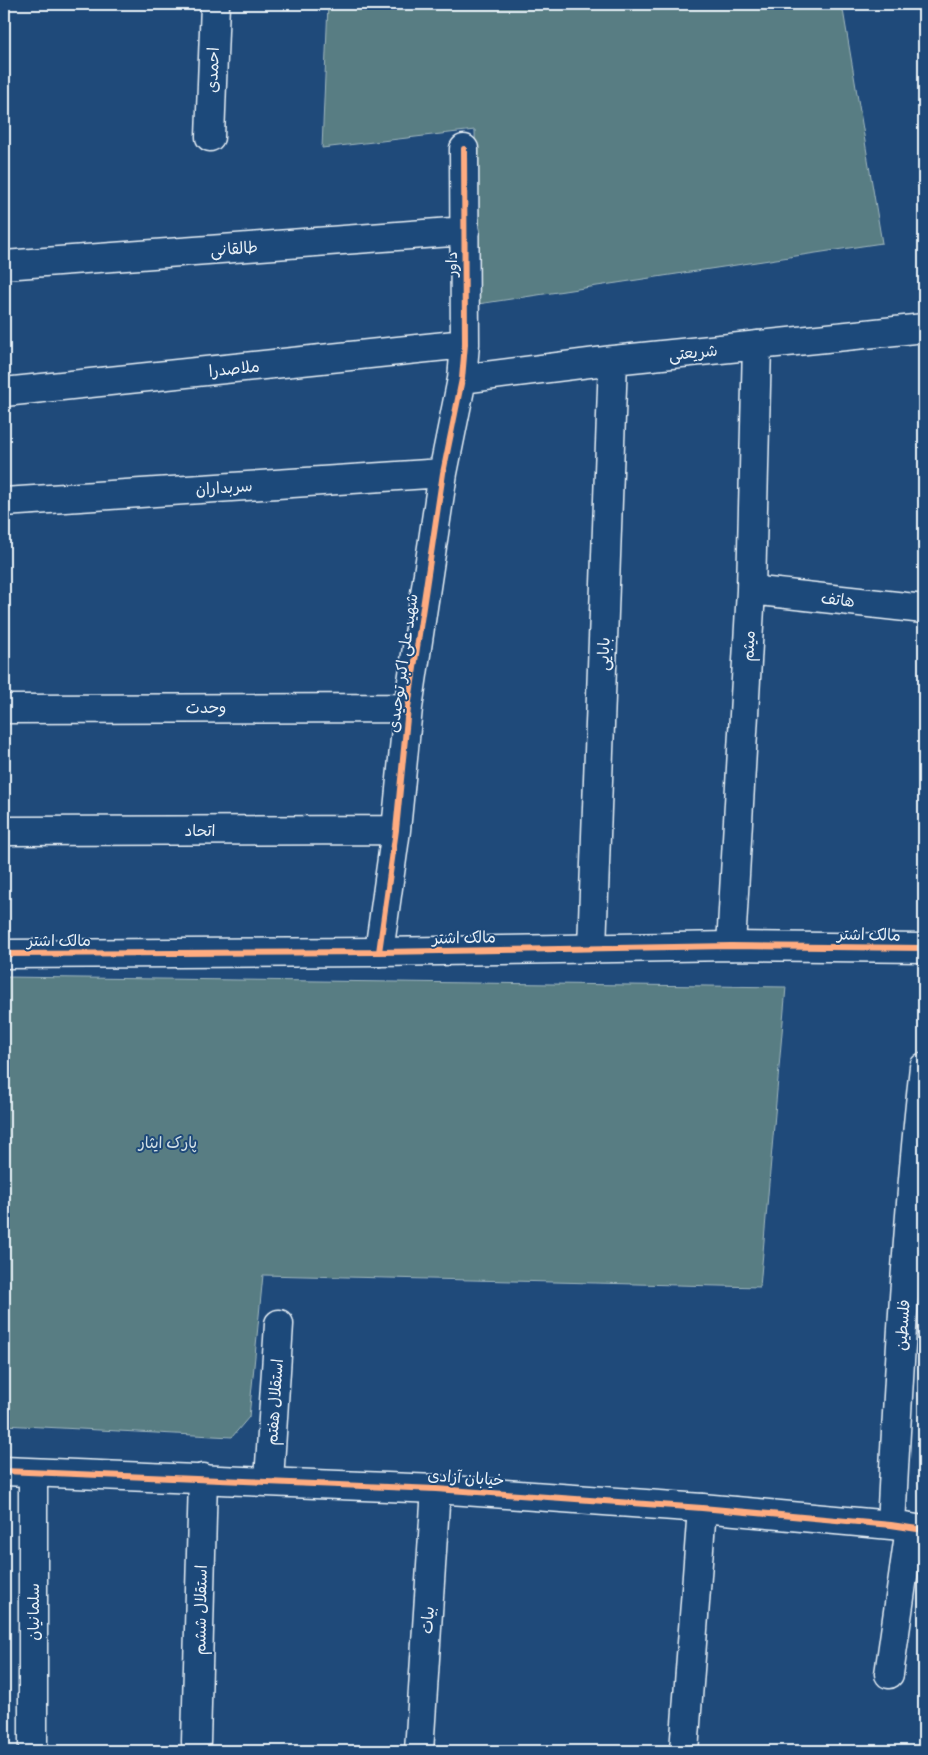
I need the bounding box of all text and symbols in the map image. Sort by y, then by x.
street label: احمدی [200,47,224,93]
street label: طالقانی [210,235,258,261]
street label: داور [440,251,462,279]
street label: شریعتی [667,338,719,366]
street label: ملاصدرا [207,354,261,382]
street label: سربداران [195,474,253,500]
street label: هاتف [820,586,856,612]
street label: شهید علی اکبر توحیدی [381,592,423,734]
street label: میثم [736,630,762,662]
street label: بابایی [591,637,615,671]
street label: وحدت [186,696,226,718]
street label: اتحاد [184,819,216,841]
street label: مالک اشتر [835,922,901,946]
street label: مالک اشتر [430,925,496,949]
street label: مالک اشتر [25,929,91,951]
park label: پارک ایثار [137,1131,197,1153]
street label: فلسطین [889,1299,915,1351]
street label: استقلال هفتم [260,1358,290,1446]
street label: خیابان آزادی [427,1463,505,1491]
street label: استقلال ششم [188,1565,214,1655]
street label: سلمانیان [22,1583,44,1641]
street label: بیات [415,1605,439,1635]

